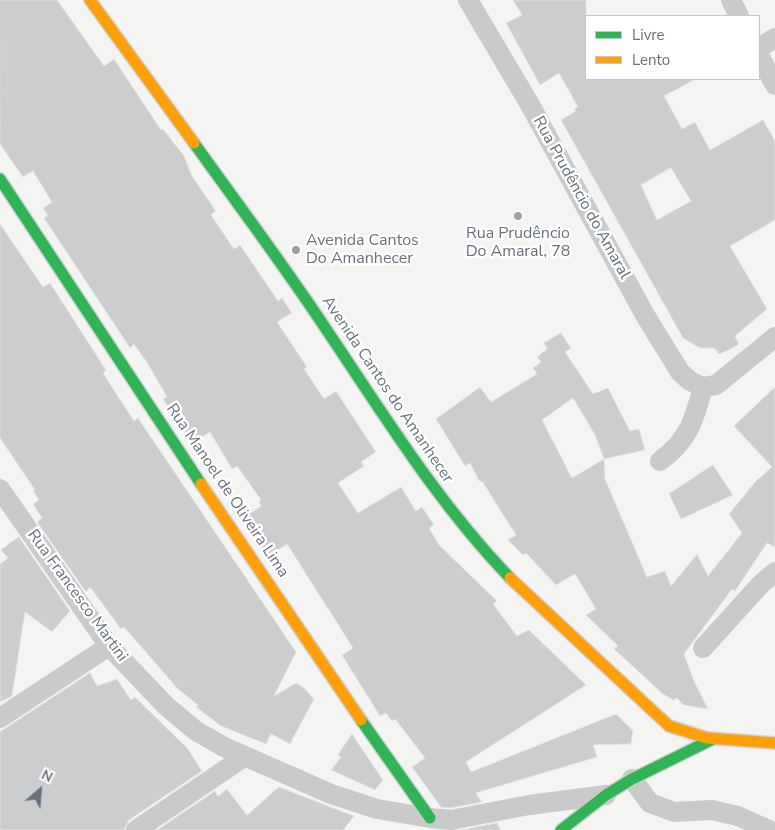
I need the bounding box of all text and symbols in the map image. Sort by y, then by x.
legend [585,15,760,80]
text: Livre [632,25,665,45]
text: Lento [632,50,670,70]
street label: Rua Prudêncio do Amaral [528,113,634,283]
marker: Rua Prudêncio Do Amaral, 78 [512,210,524,222]
place label: Rua Prudêncio Do Amaral, 78 [466,224,570,262]
place label: Avenida Cantos Do Amanhecer [306,231,419,269]
marker: Avenida Cantos Do Amanhecer [290,244,302,256]
street label: Avenida Cantos do Amanhecer [317,293,457,487]
street label: Rua Manoel de Oliveira Lima [162,400,292,582]
street label: Rua Francesco Martini [23,526,131,666]
north arrow [15,765,65,815]
text: N [38,765,56,787]

